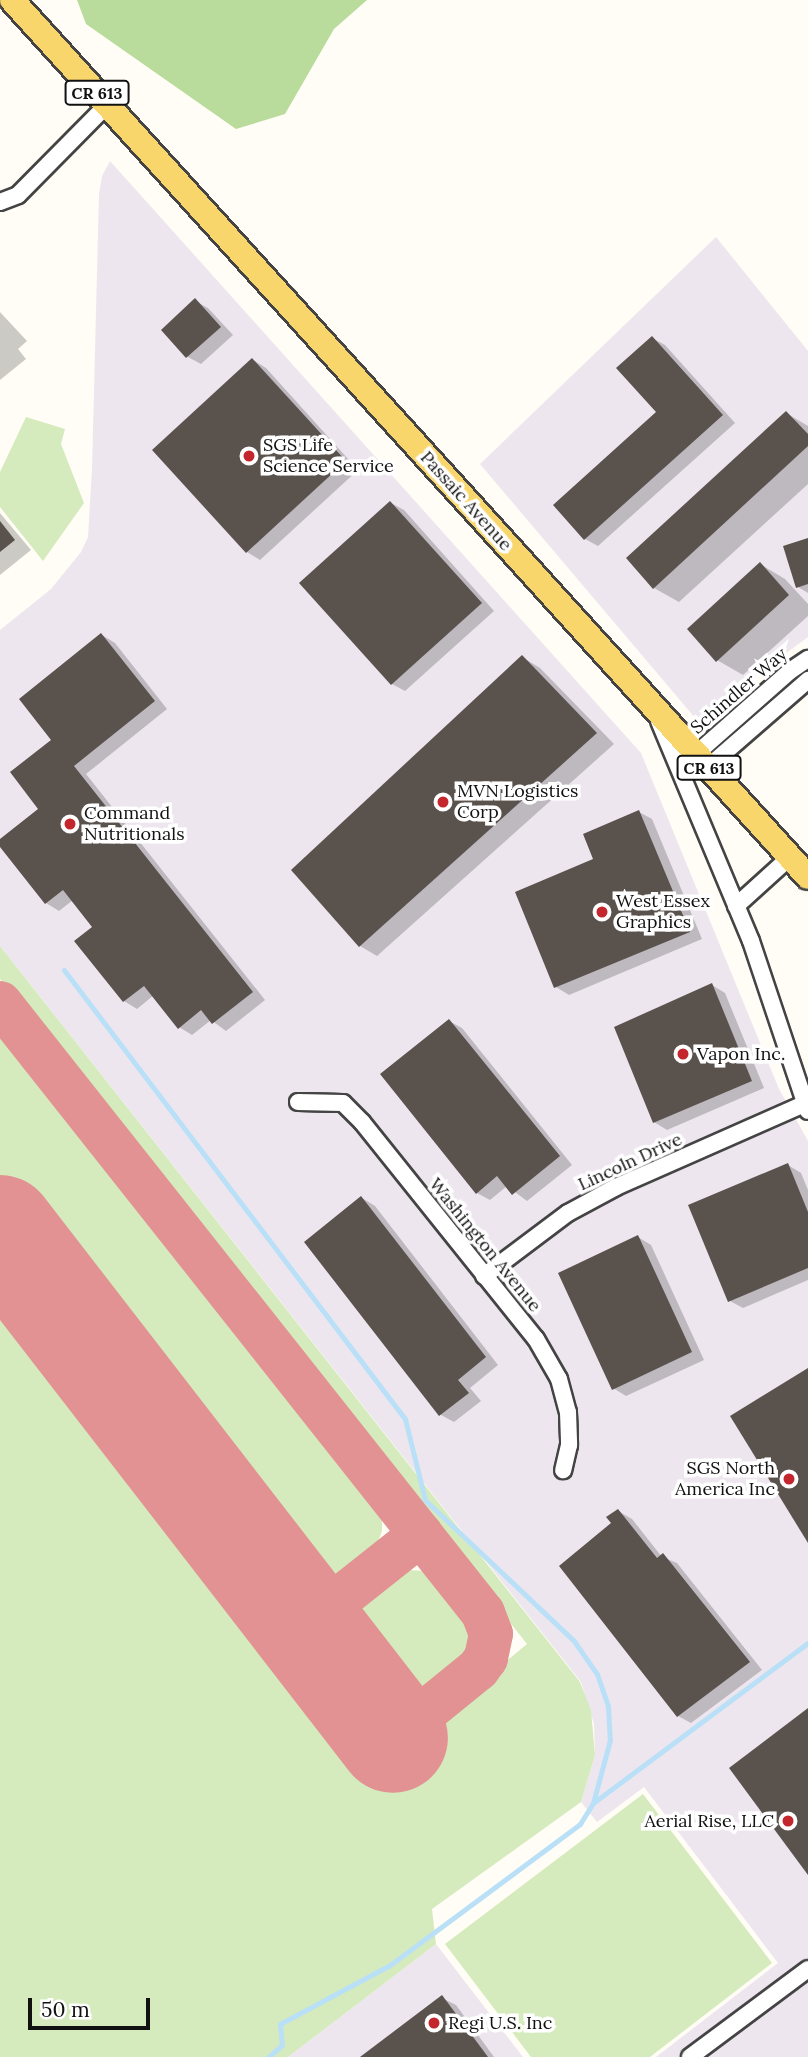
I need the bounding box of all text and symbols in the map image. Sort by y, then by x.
road number: CR 613 [64,80,130,106]
place label: SGS Life Science Service [263,435,394,478]
street label: Passaic Avenue [416,447,516,555]
marker: SGS Life Science Service [241,448,257,464]
street label: Schindler Way [687,643,791,739]
road number: CR 613 [676,755,742,780]
place label: MVN Logistics Corp [457,781,578,824]
marker: MVN Logistics Corp [435,794,451,810]
place label: Command Nutritionals [84,803,185,846]
marker: Command Nutritionals [62,816,78,832]
place label: West Essex Graphics [616,891,710,934]
marker: West Essex Graphics [594,904,610,920]
place label: Vapon Inc. [697,1043,785,1065]
marker: Vapon Inc. [675,1046,691,1062]
street label: Lincoln Drive [575,1129,685,1195]
street label: Washington Avenue [424,1174,546,1316]
place label: SGS North America Inc [675,1458,775,1500]
marker: SGS North America Inc [781,1471,797,1487]
place label: Aerial Rise, LLC [644,1810,774,1832]
marker: Aerial Rise, LLC [780,1813,796,1829]
scale bar [32,1983,154,2027]
text: 50 m [41,1996,90,2023]
place label: Regi U.S. Inc [448,2012,552,2034]
marker: Regi U.S. Inc [426,2015,442,2031]

